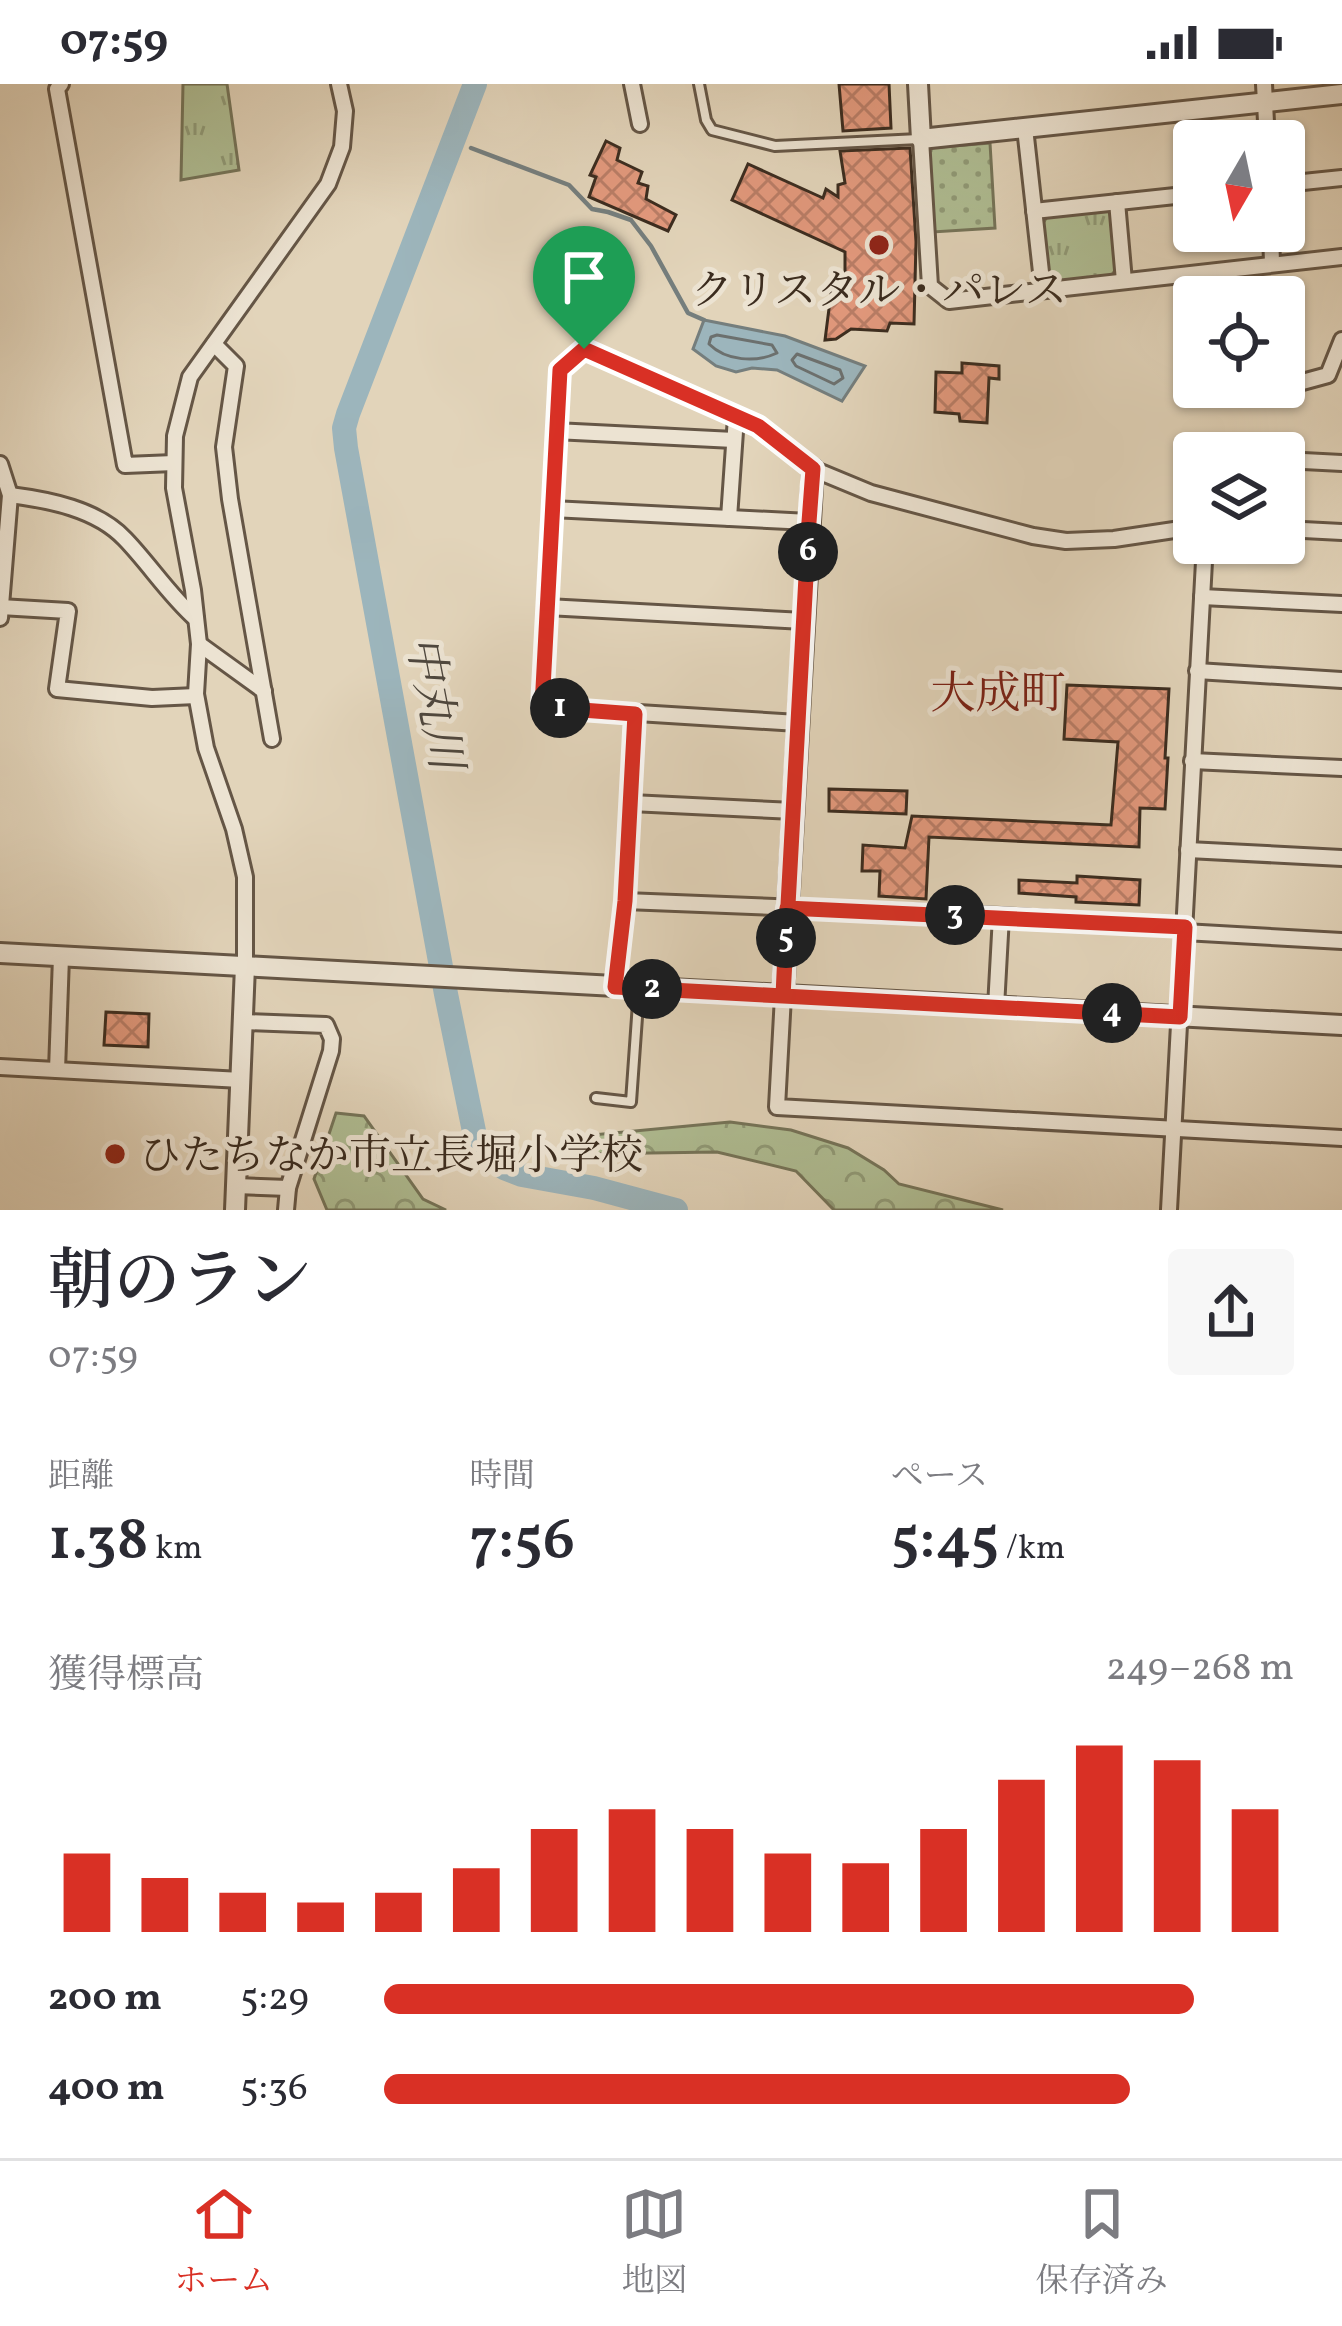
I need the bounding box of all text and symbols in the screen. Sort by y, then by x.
text: 07:59 [60,11,168,74]
north arrow [1173,120,1305,252]
map controls [1173,120,1305,564]
pin [533,226,635,349]
marker: クリスタル・パレス [866,232,892,258]
icon: arrive [551,244,617,310]
place label: クリスタル・パレス [691,264,1067,323]
button: locate [1173,276,1305,408]
button: layers [1173,432,1305,564]
pin: 6 [778,522,838,582]
text: 6 [799,529,817,575]
water label: 中丸川 [388,631,476,780]
district label: 大成町 [930,665,1066,728]
pin: 1 [530,678,590,738]
text: 1 [553,685,567,731]
pin: 3 [925,885,985,945]
text: 3 [947,892,963,938]
pin: 5 [756,908,816,968]
text: 5 [778,915,794,961]
pin: 2 [622,959,682,1019]
text: 2 [643,966,661,1012]
pin: 4 [1082,983,1142,1043]
text: 4 [1102,990,1122,1036]
place label: ひたちなか市立長堀小学校 [139,1129,643,1188]
marker: ひたちなか市立長堀小学校 [102,1141,128,1167]
text: 朝のラン [48,1239,312,1331]
button: share [1168,1249,1294,1375]
text: 07:59 [48,1330,138,1384]
text: 距離 [48,1455,114,1501]
text: 時間 [469,1455,535,1501]
text: ペース [891,1455,988,1501]
text: 1.38 [48,1501,149,1584]
text: 7:56 [469,1501,575,1584]
text: 5:45 [891,1501,999,1584]
text: km [149,1527,202,1573]
text: /km [999,1527,1065,1573]
text: 249–268 m [1106,1642,1294,1696]
text: 獲得標高 [48,1650,204,1704]
text: 200 m [48,1972,162,2026]
text: 5:29 [240,1972,309,2026]
text: 400 m [48,2062,165,2116]
text: 5:36 [240,2062,308,2116]
tab: ホーム [174,2181,273,2306]
tab: 地図 [621,2181,687,2306]
tab: 保存済み [1036,2181,1168,2306]

